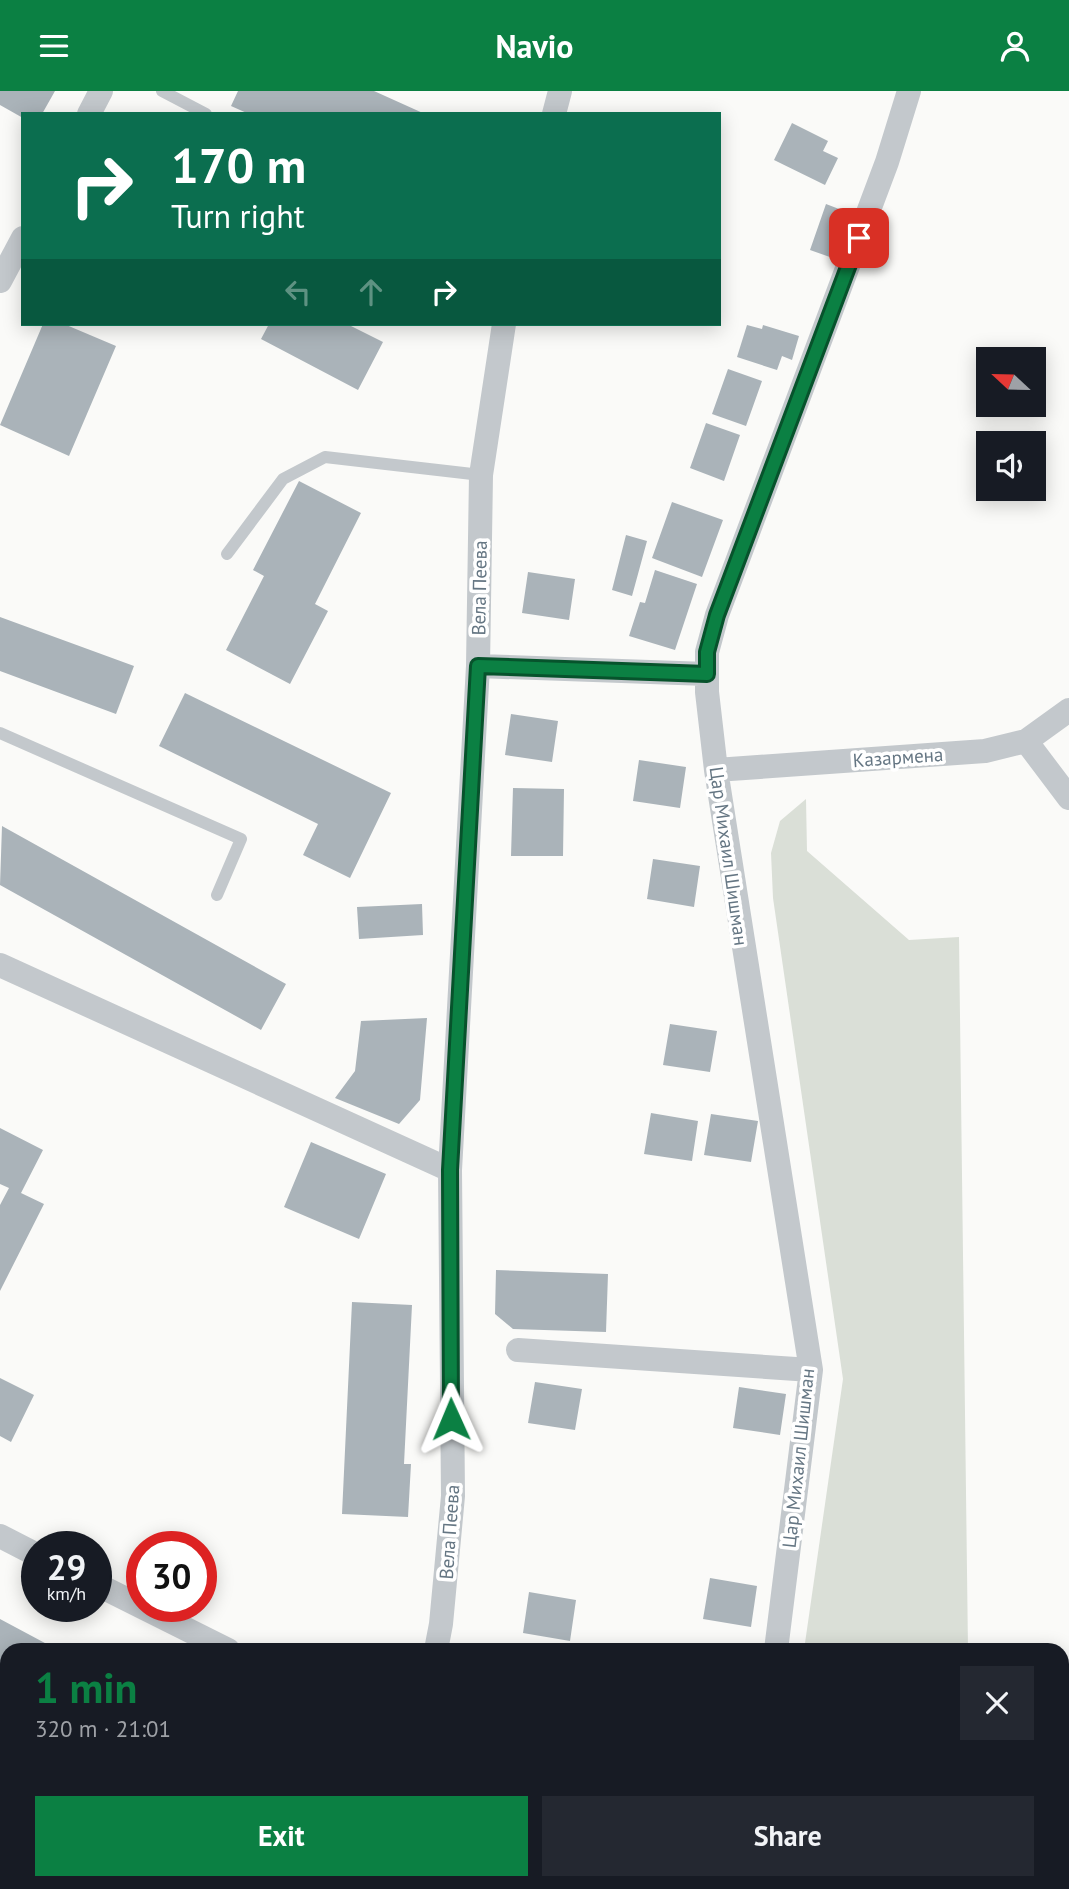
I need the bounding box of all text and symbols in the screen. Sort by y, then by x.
text: Navio [496,25,573,67]
icon: menu [35,27,73,65]
icon: person [996,27,1034,65]
text: 170 m [171,133,306,197]
icon: right [56,140,147,231]
text: Turn right [171,195,305,237]
pin [829,208,889,268]
icon: arrive [840,219,878,257]
icon: left [279,273,317,311]
icon: ahead [352,273,390,311]
icon: right [425,273,463,311]
north arrow [976,347,1046,417]
map controls [976,347,1046,501]
button: sound [976,431,1046,501]
street label: Вела Пеева [466,540,492,636]
street label: Казармена [852,742,944,772]
street label: Цар Михаил Шишман [705,765,753,947]
street label: Цар Михаил Шишман [777,1367,819,1549]
position arrow [414,1382,488,1456]
street label: Вела Пеева [434,1484,464,1580]
speed limit sign: 30 [126,1531,217,1622]
text: 29 [47,1544,86,1590]
text: km/h [47,1582,86,1605]
text: 1 min [35,1660,137,1715]
button: close [960,1666,1034,1740]
text: 320 m · 21:01 [35,1714,171,1743]
button: Exit [35,1796,528,1876]
button: Share [542,1796,1034,1876]

